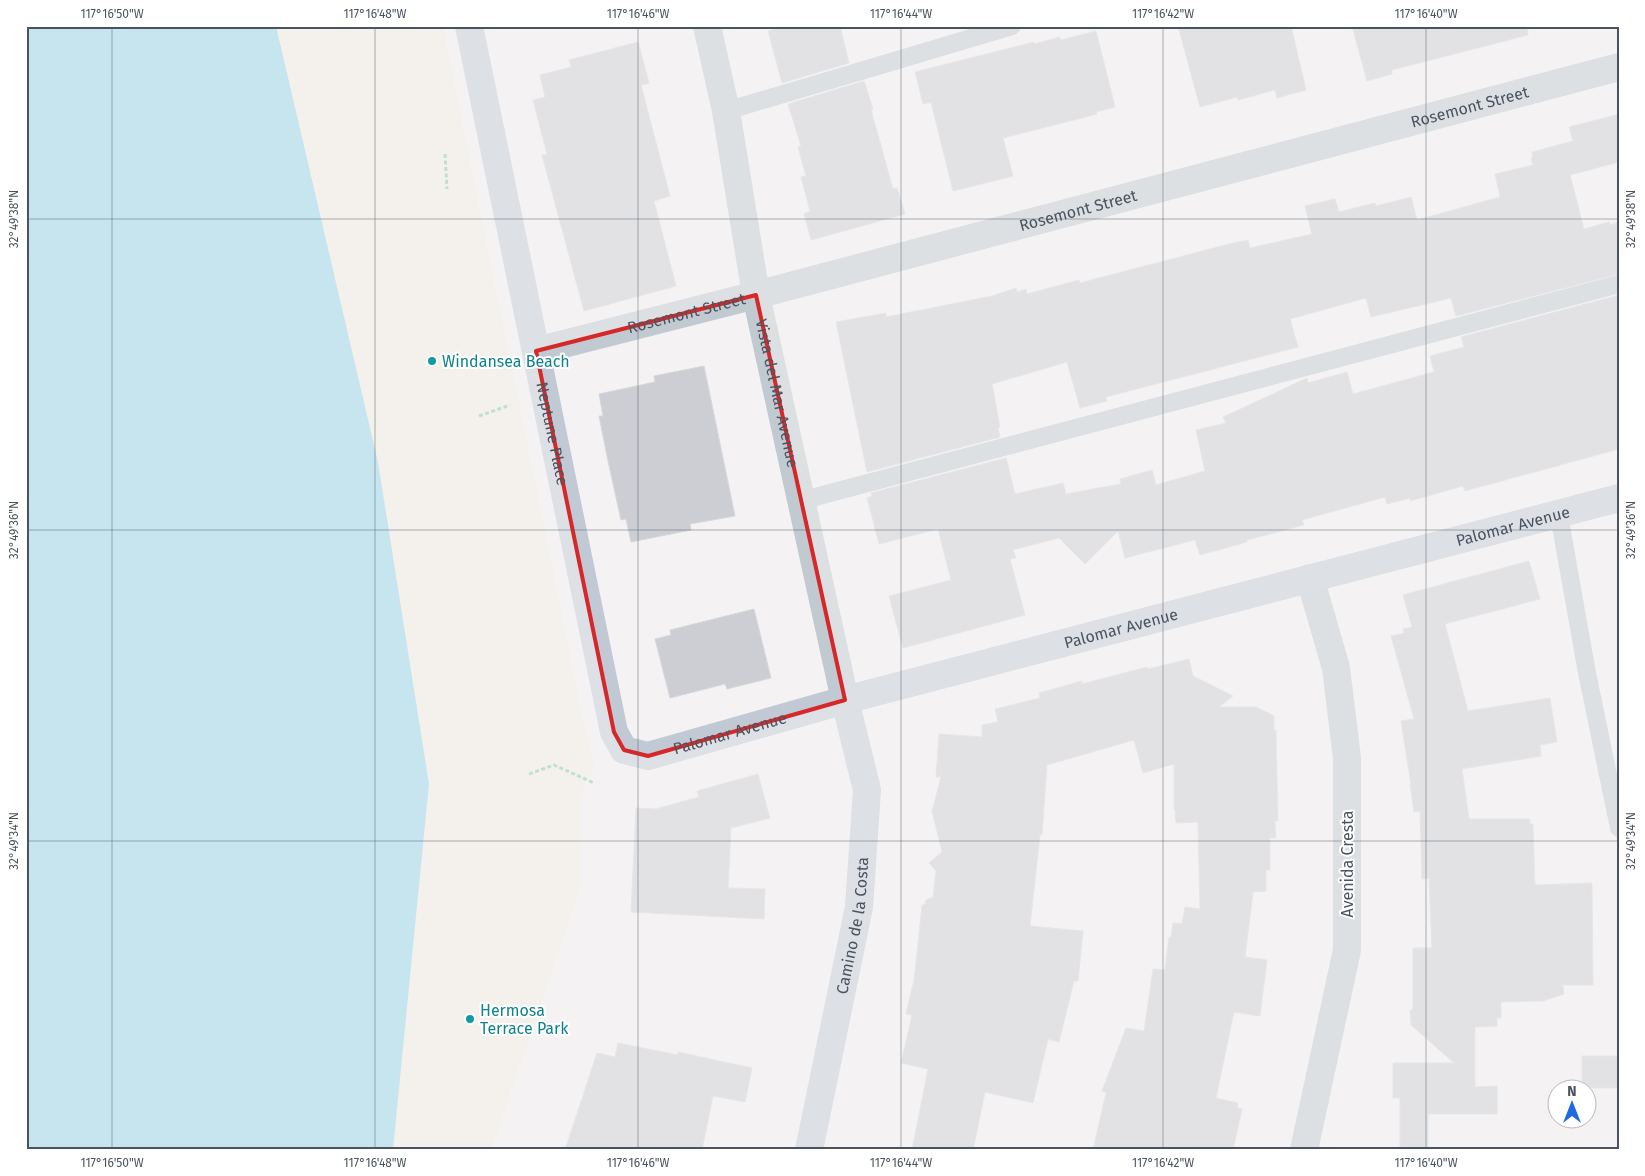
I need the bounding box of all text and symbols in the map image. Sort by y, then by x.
text: 117°16'50"W [80,7,144,21]
text: 117°16'48"W [344,7,407,21]
text: 117°16'46"W [607,7,669,21]
text: 117°16'44"W [870,7,932,21]
text: 117°16'42"W [1132,7,1194,21]
text: 117°16'40"W [1394,7,1458,21]
street label: Rosemont Street [1409,82,1531,131]
street label: Rosemont Street [1017,185,1139,235]
text: 32°49'38"N [7,190,21,248]
text: 32°49'38"N [1624,190,1638,248]
street label: Rosemont Street [625,289,747,337]
street label: Vista del Mar Avenue [752,317,803,469]
place label: Windansea Beach [442,352,570,371]
marker: Windansea Beach [426,355,438,367]
street label: Neptune Place [533,380,573,487]
text: 32°49'36"N [7,501,21,559]
text: 32°49'36"N [1624,501,1638,559]
street label: Palomar Avenue [1454,502,1572,550]
street label: Palomar Avenue [1062,604,1180,652]
street label: Palomar Avenue [671,708,789,758]
street label: Avenida Cresta [1338,810,1357,918]
text: 32°49'34"N [7,812,21,870]
text: 32°49'34"N [1624,812,1638,870]
street label: Camino de la Costa [832,856,872,996]
place label: Hermosa Terrace Park [480,1001,569,1038]
marker: Hermosa Terrace Park [464,1013,476,1025]
north arrow [1548,1078,1598,1128]
text: N [1567,1083,1577,1100]
text: 117°16'50"W [80,1156,144,1170]
text: 117°16'48"W [344,1156,407,1170]
text: 117°16'46"W [607,1156,669,1170]
text: 117°16'44"W [870,1156,932,1170]
text: 117°16'42"W [1132,1156,1194,1170]
text: 117°16'40"W [1394,1156,1458,1170]

